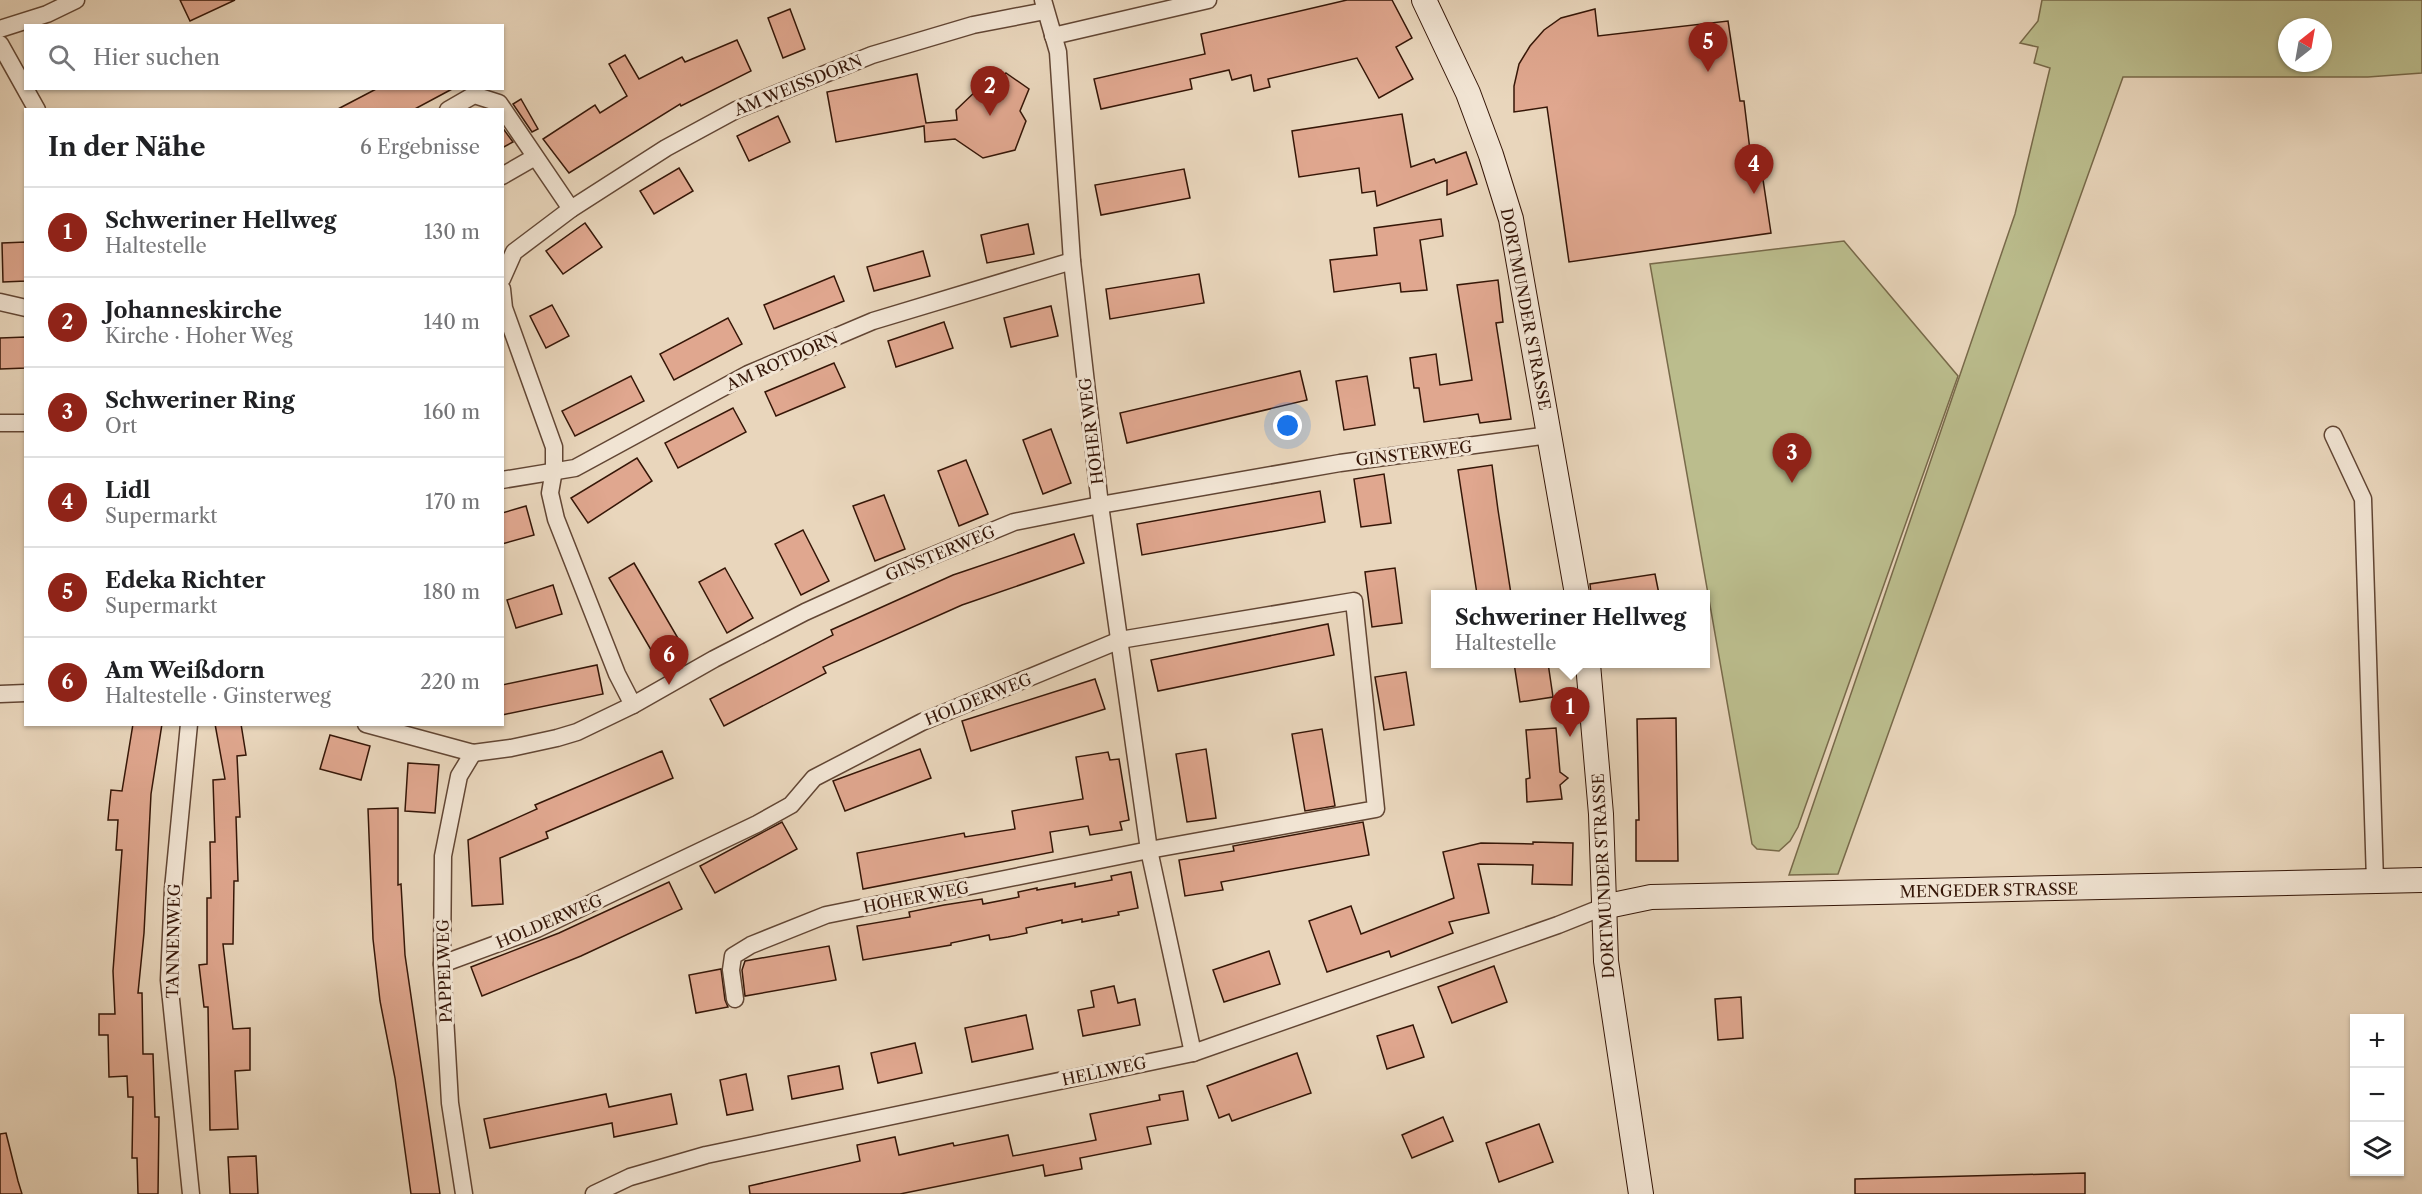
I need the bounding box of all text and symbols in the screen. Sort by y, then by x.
north arrow [2278,18,2332,72]
pin: 5 [1688,22,1728,72]
search box [24,24,504,90]
icon: search [45,41,78,74]
text: Hier suchen [93,44,220,71]
street label: AM WEISSDORN [730,50,865,120]
pin: 2 [970,66,1010,116]
text: In der Nähe [48,131,205,163]
text: 6 Ergebnisse [360,135,480,159]
pin: 4 [1734,144,1774,194]
street label: DORTMUNDER STRASSE [1497,206,1555,412]
text: Schweriner Hellweg [105,207,337,234]
text: 1 [63,220,72,244]
text: 130 m [424,220,480,244]
text: Haltestelle [105,234,207,258]
text: Johanneskirche [105,297,282,324]
text: 2 [62,310,73,334]
text: 140 m [423,310,480,334]
text: Kirche · Hoher Weg [105,324,293,348]
street label: AM ROTDORN [722,327,841,395]
street label: HOHER WEG [1075,376,1107,486]
text: Schweriner Ring [105,387,295,414]
text: 3 [62,400,73,424]
text: 160 m [423,400,480,424]
your location [1273,411,1302,440]
text: Ort [105,414,137,438]
pin: 3 [1772,434,1812,483]
street label: GINSTERWEG [1355,436,1473,470]
text: Lidl [105,477,150,504]
text: 4 [62,490,73,514]
text: 170 m [425,490,480,514]
text: Supermarkt [105,504,217,528]
street label: GINSTERWEG [882,521,998,585]
text: Edeka Richter [105,567,266,594]
text: 5 [62,580,73,604]
text: 180 m [423,580,480,604]
popup [1431,590,1710,668]
text: Supermarkt [105,594,217,618]
text: Schweriner Hellweg [1455,604,1686,631]
text: Haltestelle [1455,631,1556,655]
pin: 6 [650,636,688,685]
text: Am Weißdorn [105,657,265,684]
street label: HOLDERWEG [922,668,1034,730]
text: 6 [62,670,73,694]
text: 220 m [420,670,480,694]
text: Haltestelle · Ginsterweg [105,684,331,708]
pin: 1 [1550,688,1590,737]
street label: DORTMUNDER STRASSE [1588,773,1618,979]
street label: HOHER WEG [861,877,971,917]
street label: MENGEDER STRASSE [1900,878,2078,902]
street label: TANNENWEG [162,883,184,999]
street label: HOLDERWEG [493,890,605,952]
street label: PAPPELWEG [432,918,456,1023]
map controls [2350,1014,2404,1176]
button: + [2350,1014,2404,1068]
street label: HELLWEG [1060,1052,1148,1090]
button: − [2350,1068,2404,1122]
button: layers [2350,1122,2404,1176]

